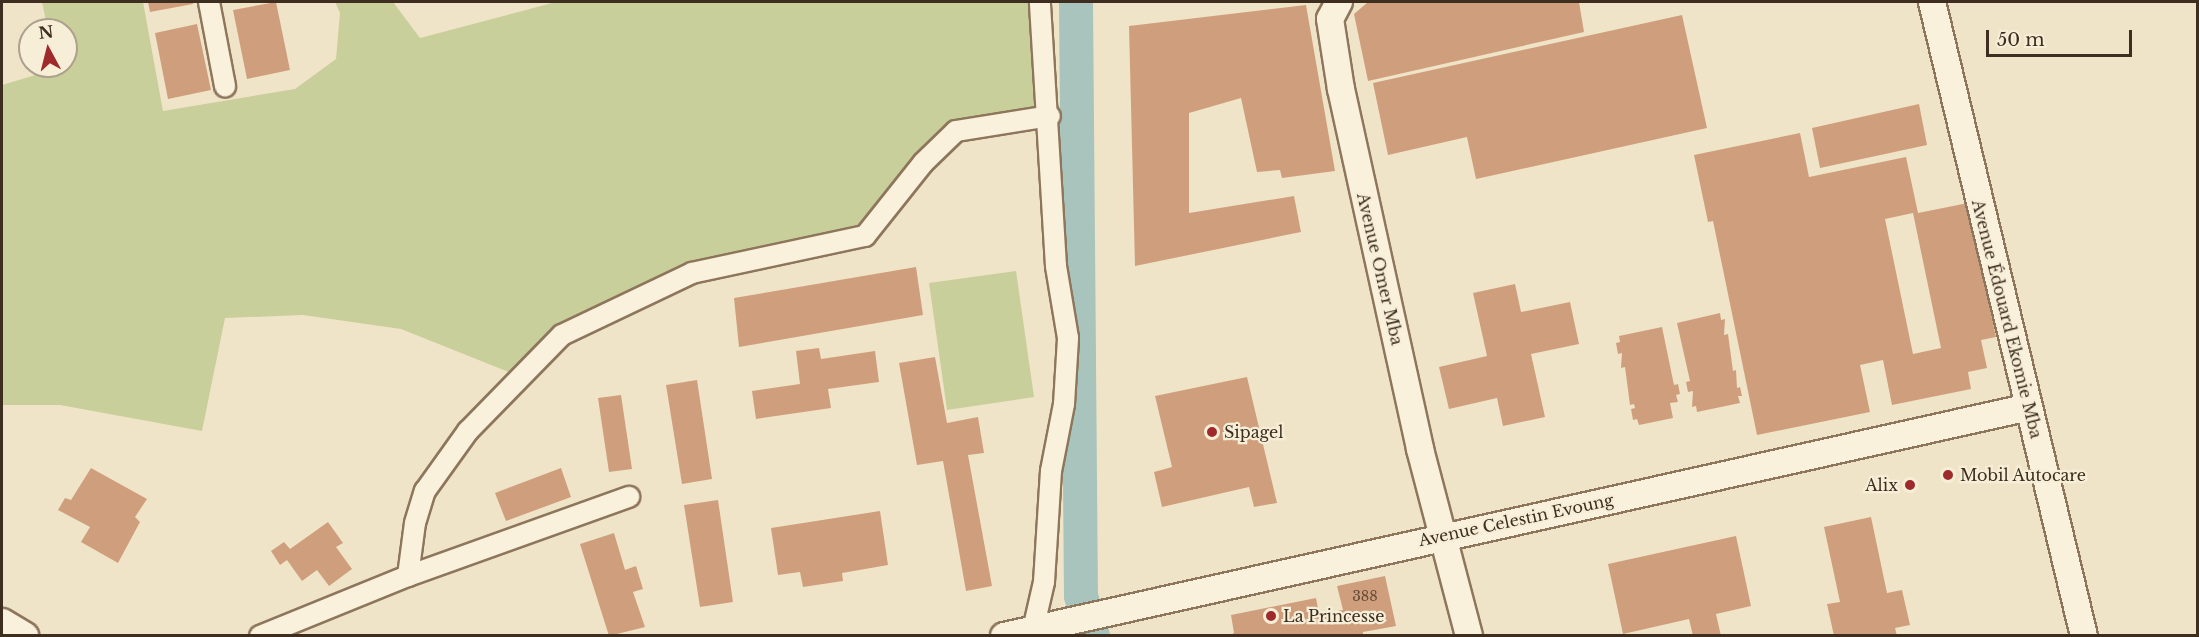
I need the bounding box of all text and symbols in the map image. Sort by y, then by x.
north arrow [18,18,78,78]
scale bar [1989,18,2134,56]
text: N [37,21,55,43]
text: 50 m [1997,29,2045,51]
street label: Avenue Omer Mba [1353,191,1407,347]
street label: Avenue Édouard Ekomie Mba [1968,198,2046,440]
place label: Sipagel [1224,422,1283,442]
marker: Sipagel [1205,425,1219,439]
place label: Mobil Autocare [1960,465,2087,485]
marker: Mobil Autocare [1941,468,1955,482]
place label: Alix [1865,475,1898,495]
marker: Alix [1903,478,1917,492]
street label: Avenue Celestin Evoung [1417,490,1615,550]
house number: 388 [1352,588,1378,604]
place label: La Princesse [1283,606,1385,626]
marker: La Princesse [1264,609,1278,623]

